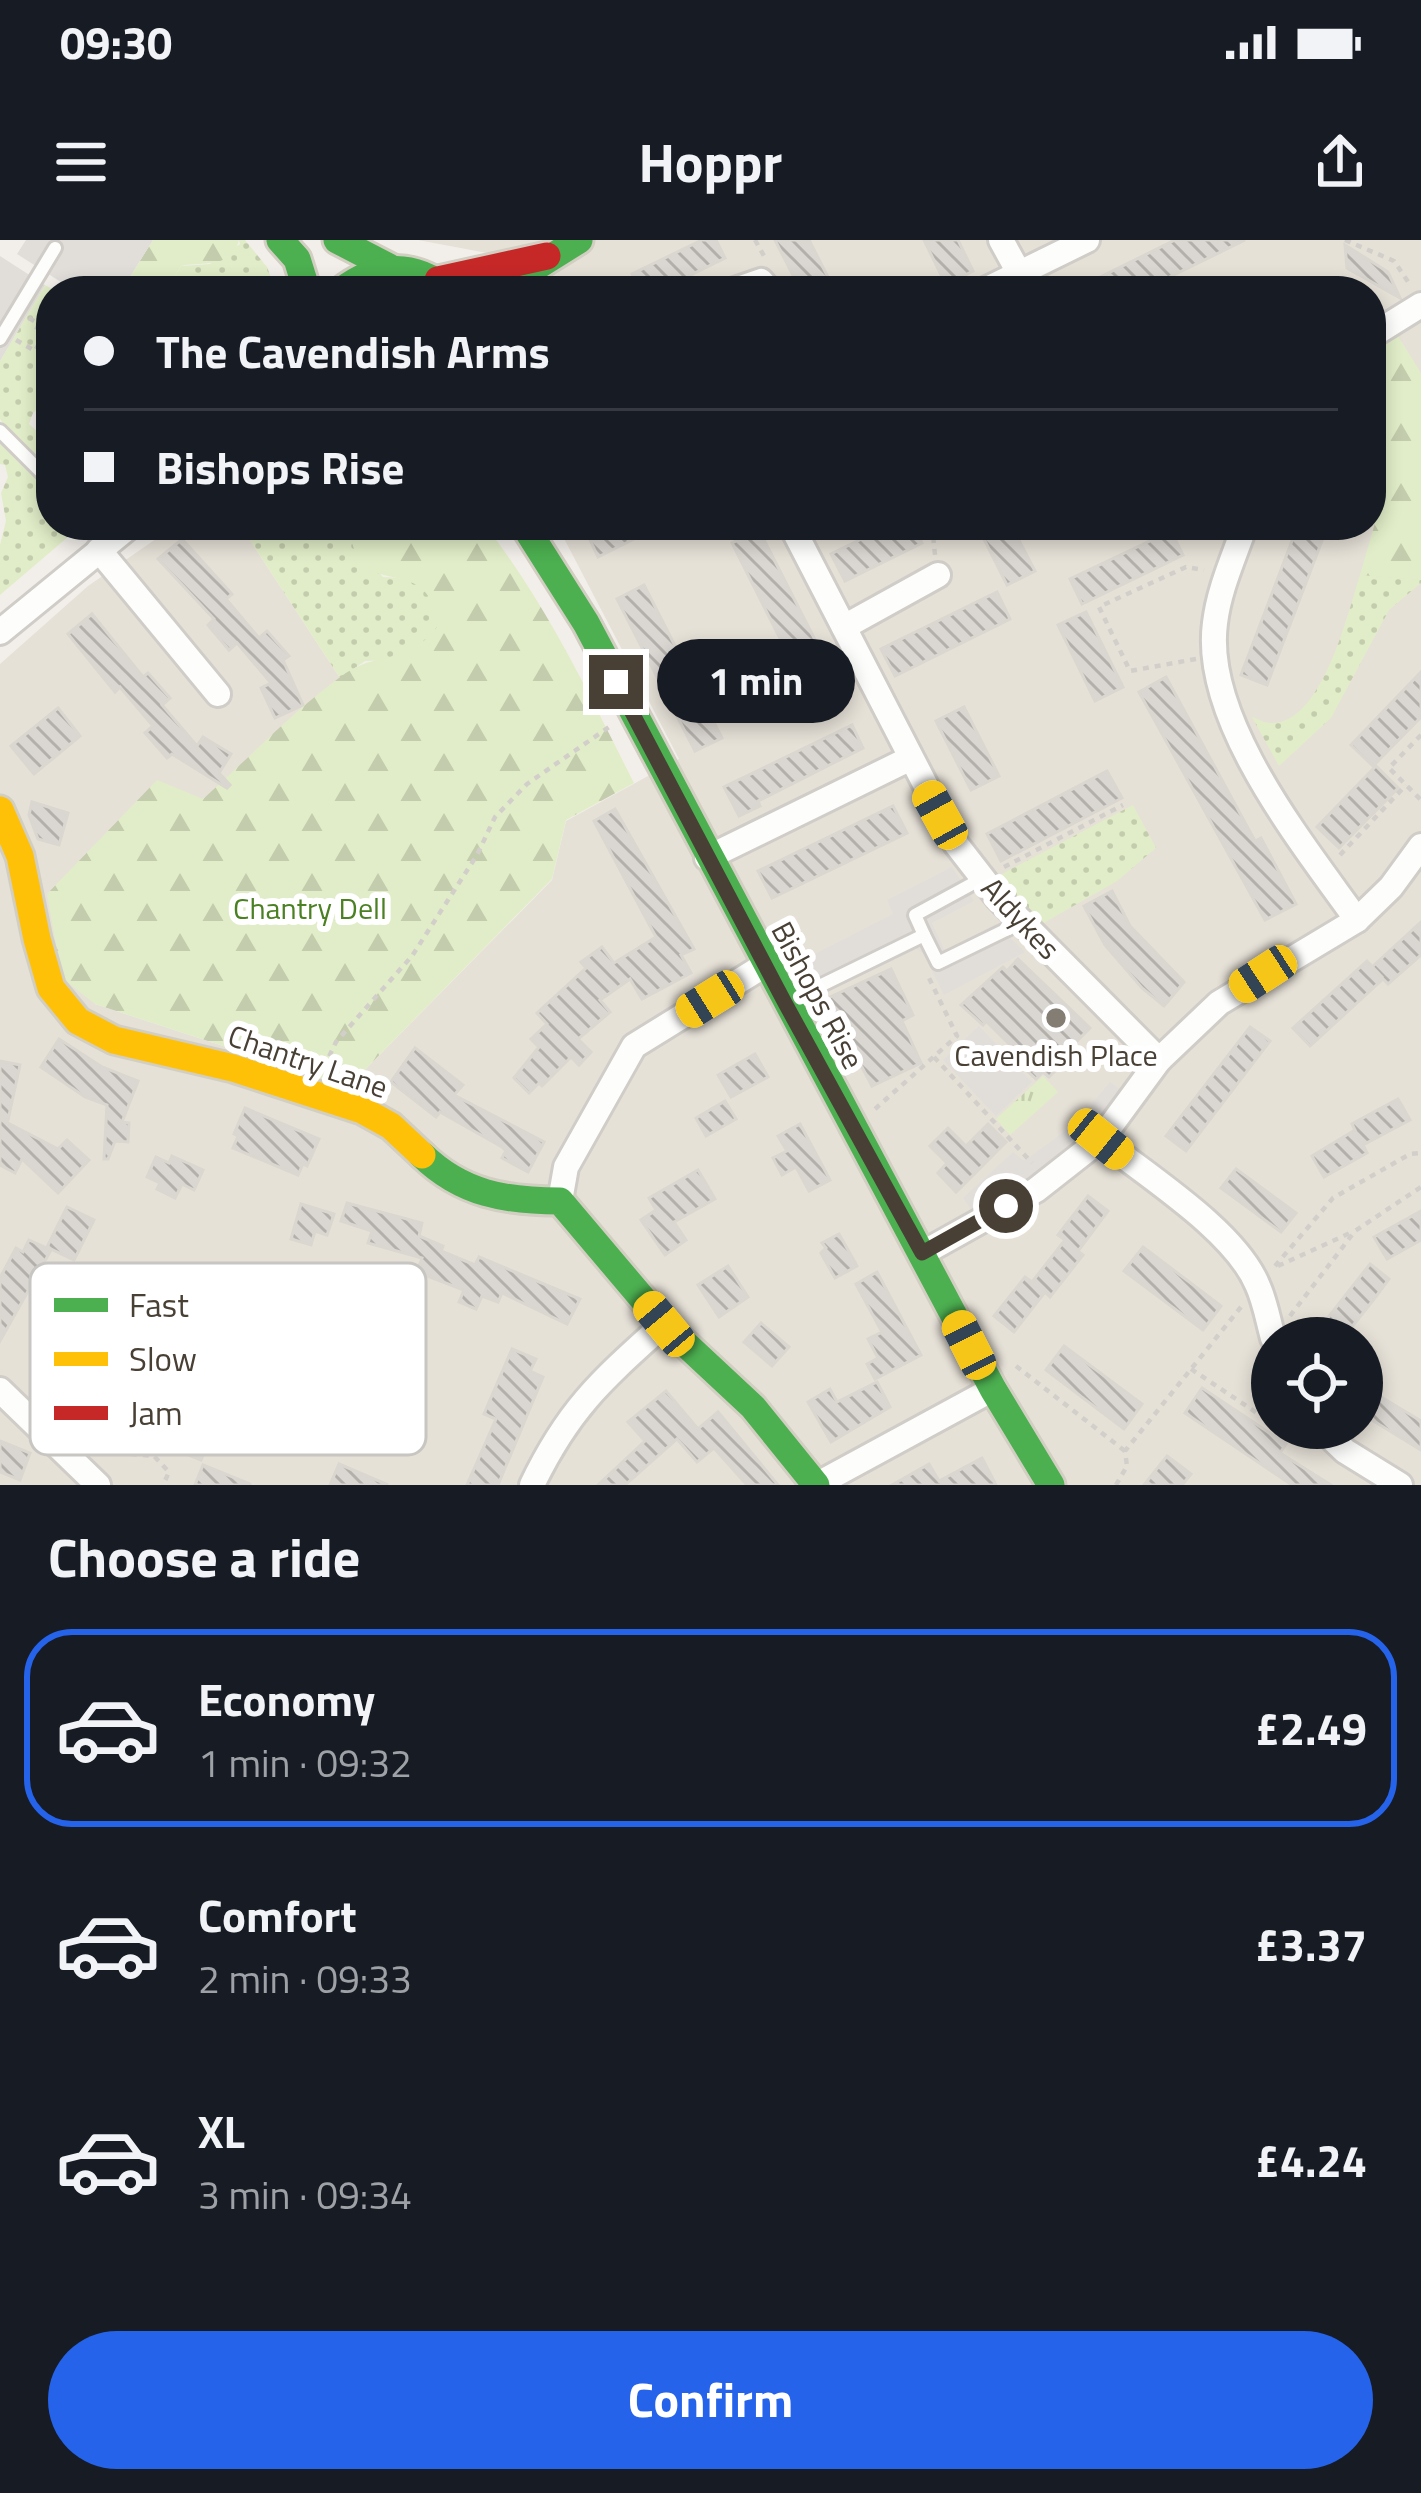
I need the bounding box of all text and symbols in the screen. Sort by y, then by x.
text: 09:30 [60,8,172,76]
text: Hoppr [639,121,782,203]
icon: menu [48,129,114,195]
icon: share [1307,129,1373,195]
text: The Cavendish Arms [156,317,550,385]
text: Bishops Rise [156,433,404,501]
callout: 1 min [658,640,856,724]
text: 1 min [709,651,803,710]
route end [589,655,643,709]
car [907,775,973,855]
street label: Aldykes [971,866,1071,970]
park label: Chantry Dell [233,885,387,931]
street label: Bishops Rise [760,913,876,1077]
car [1223,939,1303,1009]
car [670,965,750,1033]
marker: Cavendish Place [1043,1005,1069,1031]
street label: Chantry Lane [222,1012,394,1110]
place label: Cavendish Place [954,1032,1158,1078]
car [1062,1102,1140,1176]
route start [979,1179,1033,1233]
legend [30,1263,426,1455]
text: Fast [129,1280,189,1330]
car [627,1285,701,1363]
car [937,1305,1001,1385]
map controls [1251,1317,1383,1449]
button: locate [1251,1317,1383,1449]
text: Slow [129,1334,197,1384]
text: Jam [129,1388,183,1438]
text: Choose a ride [48,1516,360,1598]
text: Economy [198,1665,375,1733]
icon: car [54,1674,162,1782]
text: £2.49 [1255,1694,1367,1762]
text: 1 min · 09:32 [198,1733,412,1792]
text: Comfort [198,1881,357,1949]
icon: car [54,1890,162,1998]
text: £3.37 [1255,1910,1367,1978]
text: 2 min · 09:33 [198,1949,412,2008]
text: XL [198,2097,245,2165]
icon: car [54,2106,162,2214]
text: £4.24 [1255,2126,1367,2194]
text: 3 min · 09:34 [198,2165,412,2224]
button: Confirm [48,2331,1373,2469]

